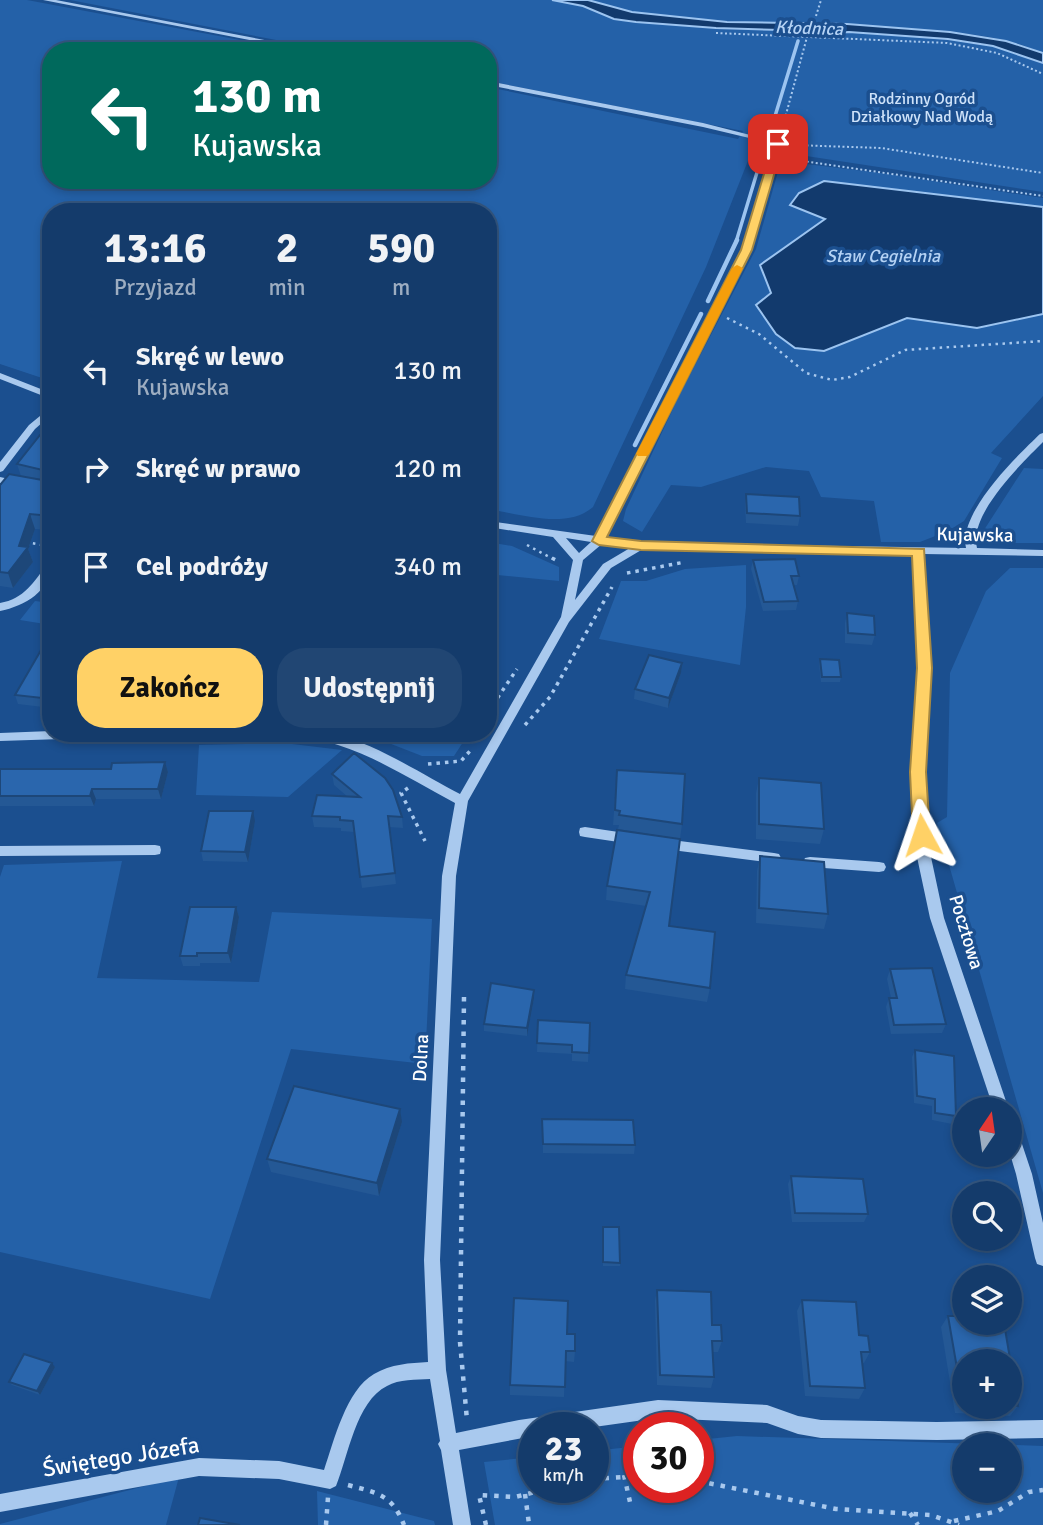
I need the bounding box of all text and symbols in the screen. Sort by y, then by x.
water label: Kłodnica [775,16,844,40]
text: 130 m [192,66,322,126]
icon: left [77,70,168,161]
park label: Rodzinny Ogród Działkowy Nad Wodą [851,89,993,127]
pin [748,114,808,174]
icon: arrive [759,125,797,163]
text: Kujawska [192,126,322,165]
text: 13:16 [104,223,207,274]
text: 2 [276,223,298,274]
text: 590 [367,223,435,274]
water label: Staw Cegielnia [826,245,941,267]
text: Przyjazd [114,273,197,302]
text: min [268,273,306,302]
text: m [392,273,410,302]
text: Skręć w lewo [136,341,284,373]
icon: left [77,352,115,390]
text: 130 m [393,355,462,387]
text: Kujawska [136,373,229,402]
icon: right [77,450,115,488]
text: Skręć w prawo [136,453,301,485]
text: 120 m [393,453,462,485]
street label: Kujawska [936,522,1014,548]
icon: arrive [77,548,115,586]
text: Cel podróży [136,551,268,583]
text: 340 m [393,551,462,583]
button: Zakończ [77,648,263,728]
button: Udostępnij [277,648,462,728]
position arrow [885,798,959,872]
street label: Pocztowa [943,892,989,972]
street label: Dolna [408,1034,434,1082]
north arrow [952,1097,1022,1167]
map controls [952,1097,1022,1503]
button: search [952,1181,1022,1251]
button: layers [952,1265,1022,1335]
button: + [952,1349,1022,1419]
speed limit sign: 30 [623,1412,714,1503]
text: 23 [545,1427,582,1470]
street label: Świętego Józefa [41,1430,201,1484]
button: − [952,1433,1022,1503]
text: km/h [543,1464,584,1486]

